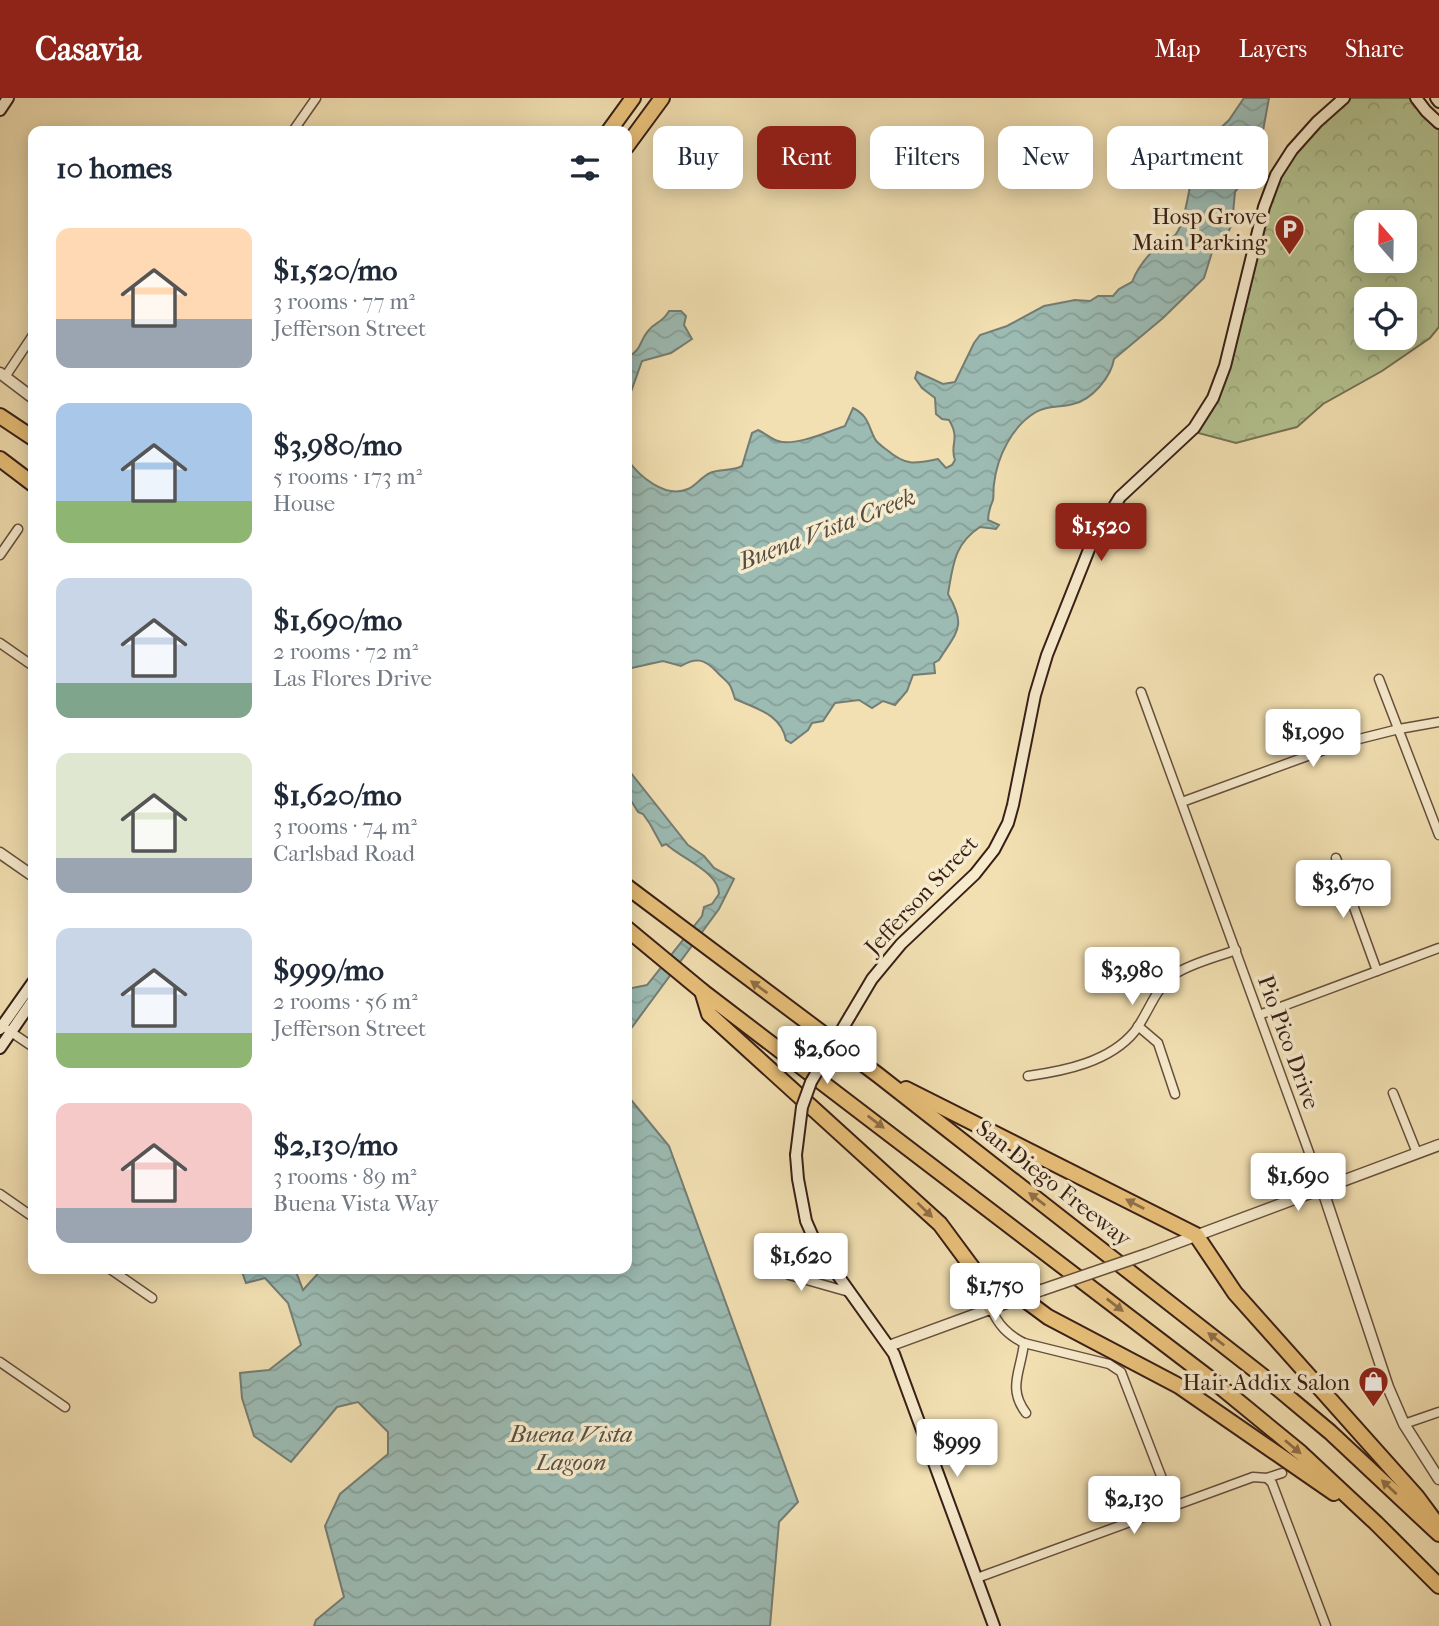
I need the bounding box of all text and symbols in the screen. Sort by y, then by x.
text: Casavia [35,30,141,69]
text: Map [1155,35,1201,63]
text: Layers [1239,35,1307,63]
text: Share [1345,35,1404,63]
chip: Buy [653,126,743,189]
chip: Rent [757,126,856,189]
chip: Filters [870,126,984,189]
chip: New [998,126,1093,189]
chip: Apartment [1107,126,1268,189]
icon: filters [566,149,604,187]
text: 10 homes [56,151,172,186]
place label: Hosp Grove Main Parking [1132,203,1268,256]
north arrow [1354,210,1418,273]
map controls [1354,210,1417,350]
parking icon: Hosp Grove Main Parking [1273,212,1307,256]
text: $1,520/mo [273,253,397,288]
icon: home [112,256,196,340]
button: locate [1354,287,1417,350]
text: 3 rooms · 77 m² [273,288,415,315]
text: Jefferson Street [273,315,426,342]
text: $3,980/mo [273,428,402,463]
icon: home [112,431,196,515]
text: 5 rooms · 173 m² [273,463,422,490]
water label: Buena Vista Creek [733,482,920,576]
text: House [273,490,335,517]
pin: $1,520 [1044,504,1158,563]
text: $1,520 [1071,512,1131,539]
text: $1,690/mo [273,603,402,638]
icon: home [112,606,196,690]
text: 2 rooms · 72 m² [273,638,418,665]
text: Las Flores Drive [273,665,432,692]
pin: $1,090 [1256,710,1370,769]
text: $1,090 [1281,718,1345,745]
text: $1,620/mo [273,778,402,813]
icon: home [112,781,196,865]
text: 3 rooms · 74 m² [273,813,417,840]
street label: Jefferson Street [858,830,983,962]
text: Carlsbad Road [273,840,415,867]
pin: $3,670 [1286,860,1400,920]
text: $3,670 [1312,869,1374,896]
pin: $3,980 [1075,948,1189,1007]
text: $999/mo [273,953,384,988]
icon: home [112,956,196,1040]
text: $3,980 [1101,956,1163,983]
street label: Pio Pico Drive [1252,972,1325,1113]
one-way arrow [750,980,768,994]
text: 2 rooms · 56 m² [273,988,418,1015]
text: Jefferson Street [273,1015,426,1042]
pin: $2,600 [770,1026,884,1086]
text: $2,600 [794,1035,860,1062]
one-way arrow [867,1115,885,1129]
street label: San Diego Freeway [971,1115,1137,1253]
text: $2,130/mo [273,1128,398,1163]
icon: home [112,1131,196,1215]
pin: $1,690 [1241,1154,1355,1213]
text: $1,690 [1267,1162,1329,1189]
text: 3 rooms · 89 m² [273,1163,417,1190]
text: Buena Vista Way [273,1190,439,1217]
one-way arrow [1028,1193,1046,1207]
one-way arrow [1125,1198,1145,1209]
one-way arrow [916,1202,933,1218]
pin: $1,620 [744,1234,858,1293]
text: $1,620 [770,1242,832,1269]
pin: $1,750 [938,1264,1052,1323]
text: $1,750 [966,1272,1024,1299]
one-way arrow [1106,1298,1124,1312]
one-way arrow [1208,1332,1226,1347]
shop icon: Hair Addix Salon [1356,1365,1390,1409]
place label: Hair Addix Salon [1182,1369,1351,1396]
water label: Buena Vista Lagoon [507,1420,633,1476]
pin: $999 [916,1420,998,1479]
text: $999 [933,1428,981,1455]
one-way arrow [1284,1439,1302,1455]
pin: $2,130 [1077,1476,1191,1536]
one-way arrow [1380,1479,1398,1495]
text: $2,130 [1104,1485,1164,1512]

